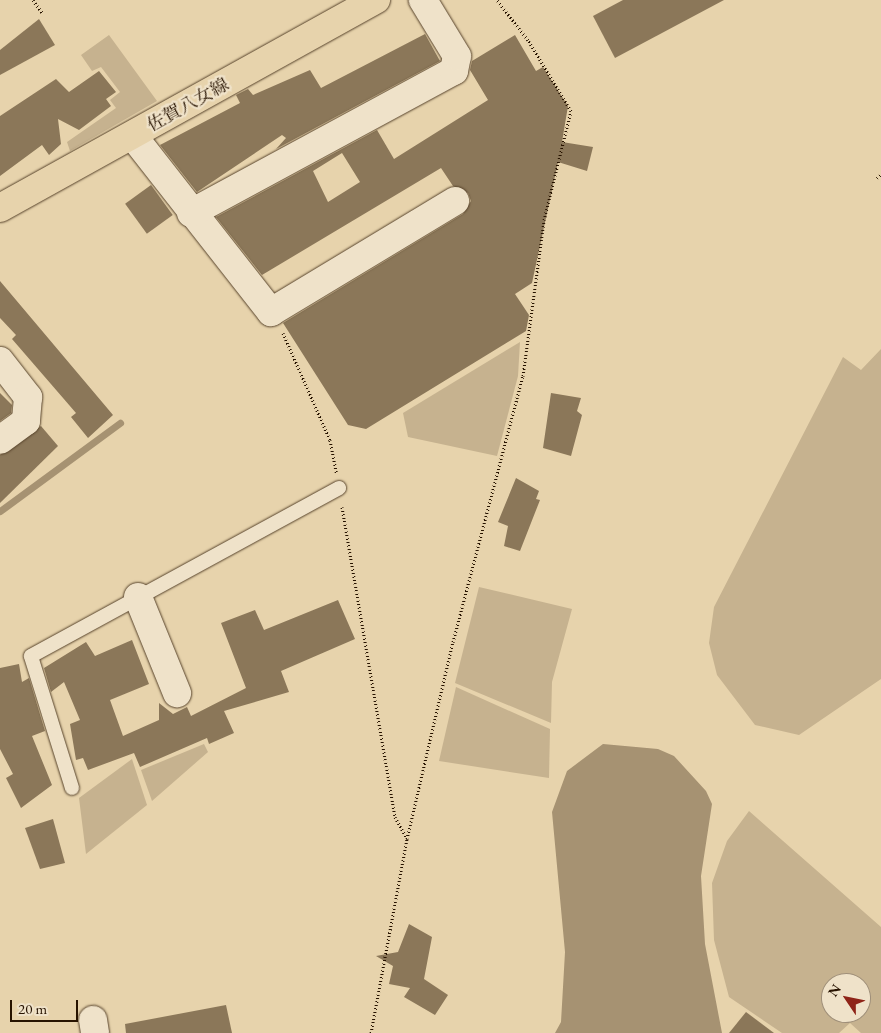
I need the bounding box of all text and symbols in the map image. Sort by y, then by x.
street label: 佐賀八女線 [143,74,233,136]
north arrow [821,973,871,1023]
text: N [824,980,845,1000]
scale bar [12,990,80,1022]
text: 20 m [18,999,47,1018]

